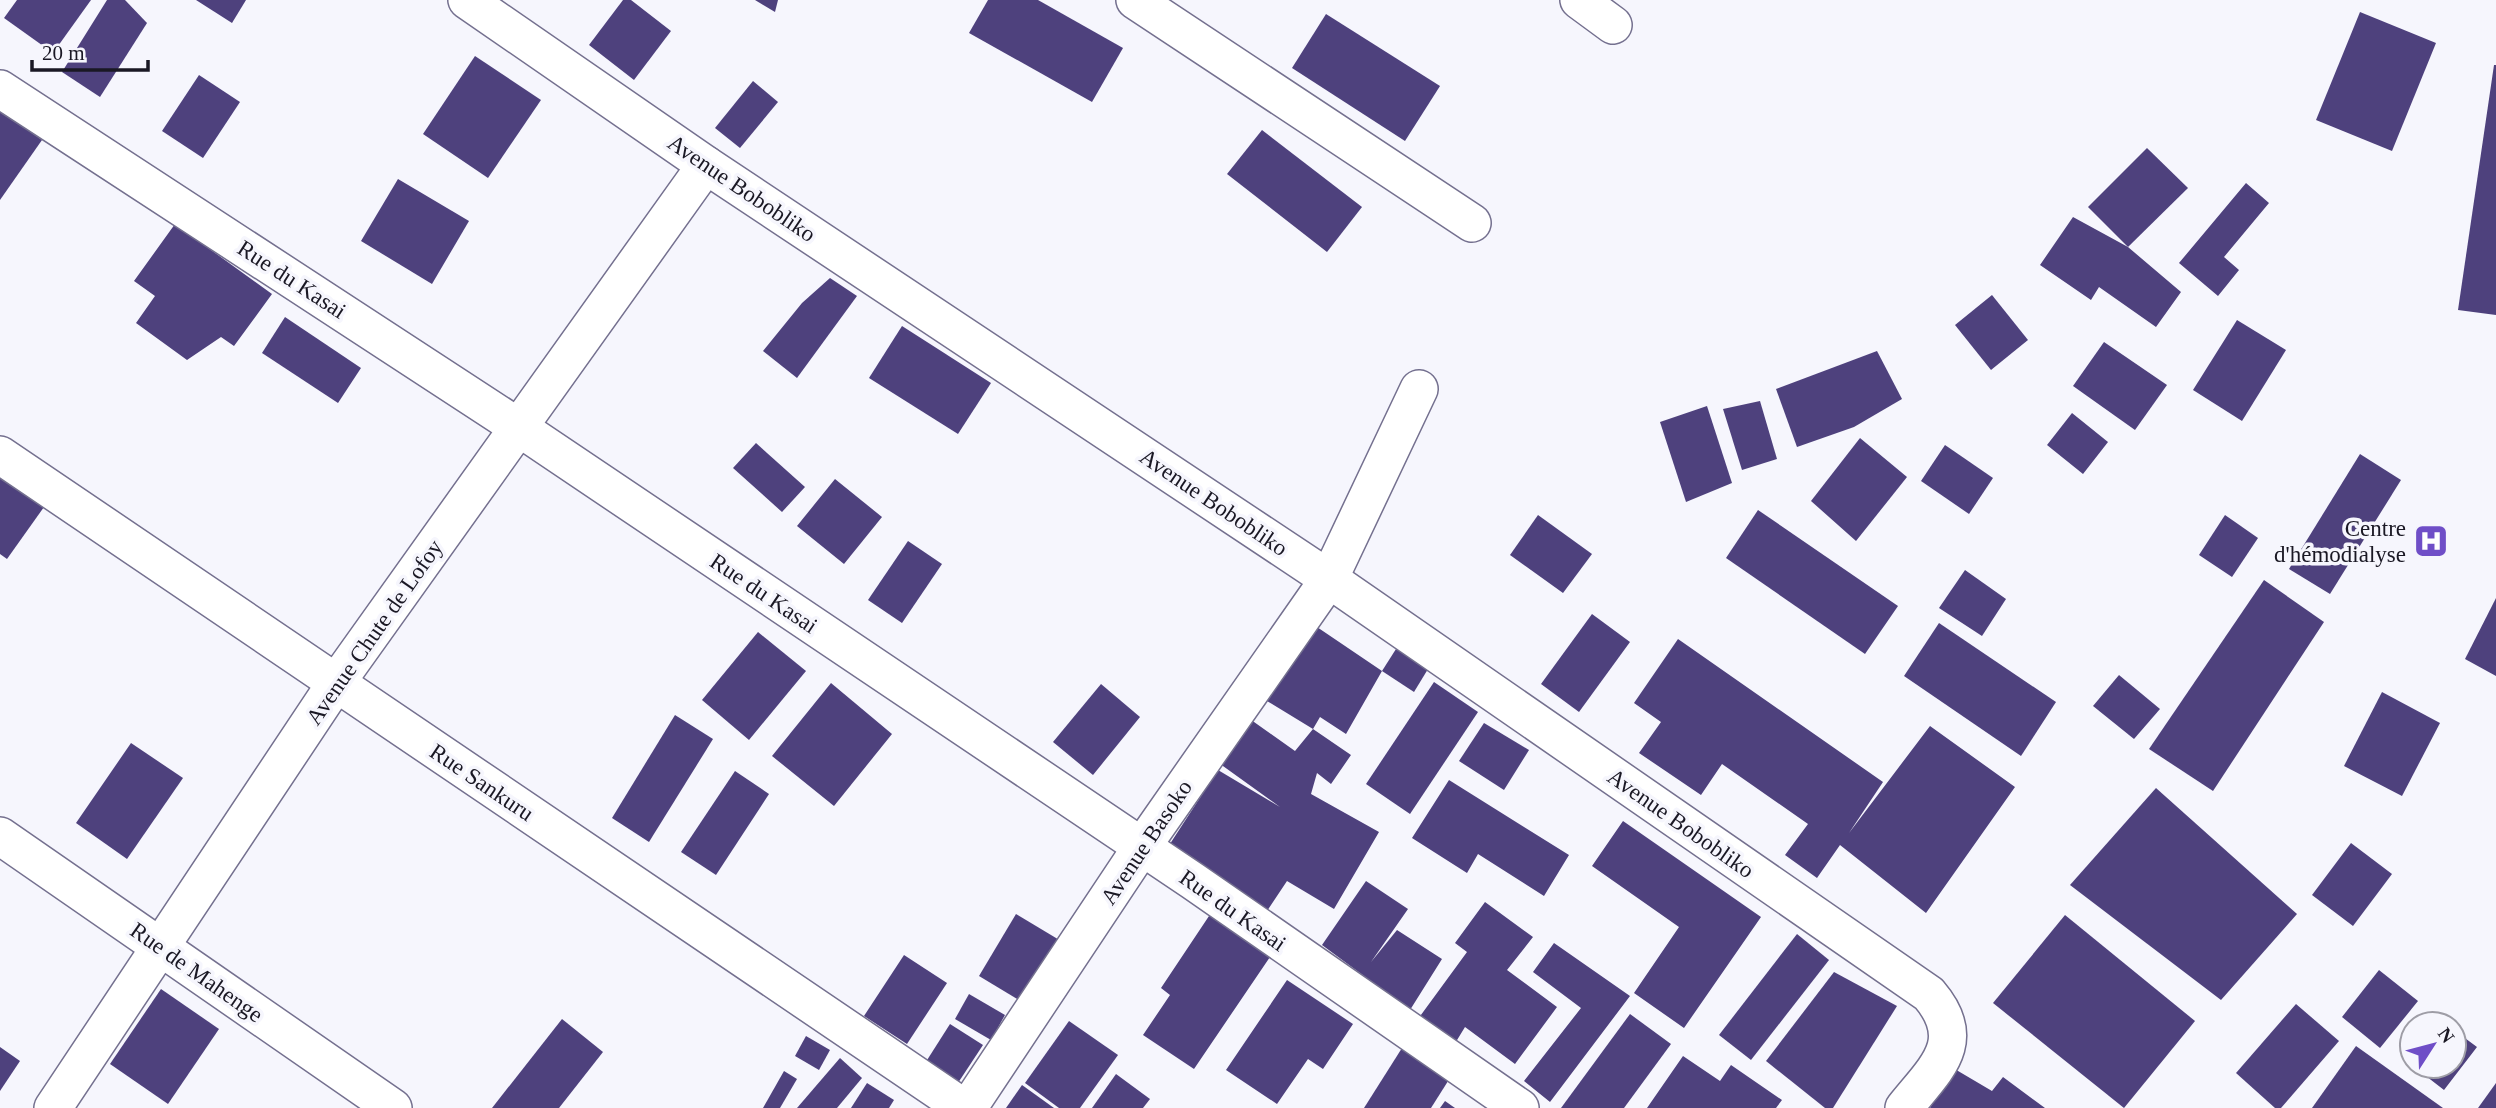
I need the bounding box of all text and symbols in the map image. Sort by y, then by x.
scale bar [32,28,147,72]
text: 20 m [42,41,85,65]
street label: Avenue Bobobliko [663,130,820,247]
street label: Rue du Kasai [233,235,351,324]
street label: Avenue Bobobliko [1135,444,1292,561]
place label: Centre d'hémodialyse [2274,516,2406,567]
hospital icon: Centre d'hémodialyse [2412,522,2450,560]
street label: Avenue Chute de Lofoy [301,535,448,730]
street label: Rue du Kasai [705,548,822,638]
street label: Rue Sankuru [425,739,539,826]
street label: Avenue Bobobliko [1603,764,1759,883]
street label: Avenue Basoko [1096,775,1197,909]
street label: Rue du Kasai [1175,865,1291,956]
street label: Rue de Mahenge [126,917,268,1027]
north arrow [2398,1010,2468,1080]
text: N [2434,1024,2459,1047]

